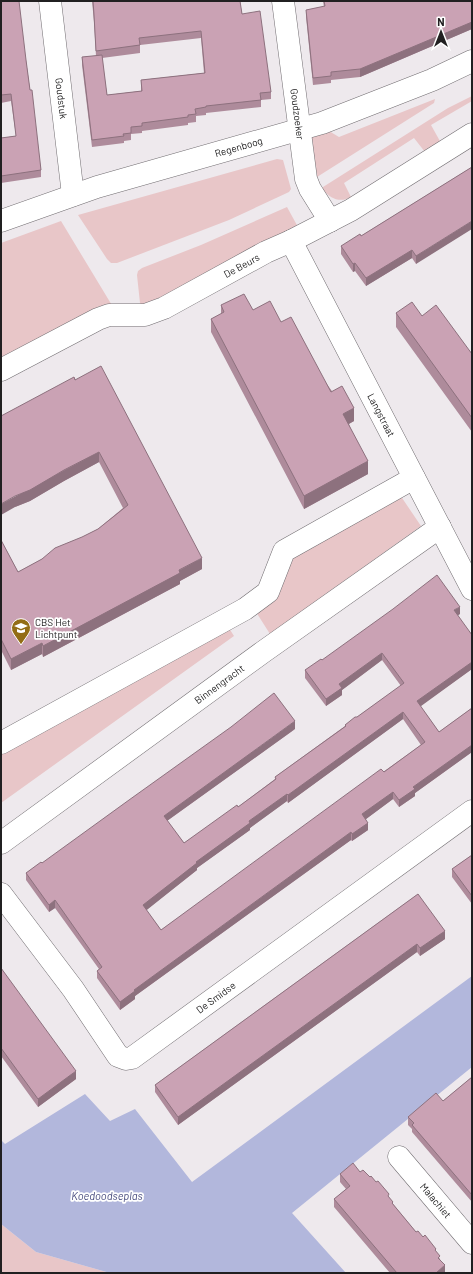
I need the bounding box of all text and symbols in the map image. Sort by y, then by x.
north arrow [421,12,461,52]
text: N [437,15,445,28]
street label: Goudstuk [53,77,70,120]
street label: Goudzoeker [288,88,307,141]
street label: Regenboog [213,134,264,159]
street label: De Beurs [222,251,262,280]
street label: Langstraat [365,391,398,439]
place label: CBS Het Lichtpunt [35,616,78,640]
school or university icon: CBS Het Lichtpunt [10,617,32,645]
street label: Binnengracht [192,662,247,706]
street label: De Smidse [194,979,238,1016]
street label: Malachiet [418,1181,454,1221]
water label: Koedoodseplas [71,1189,143,1202]

